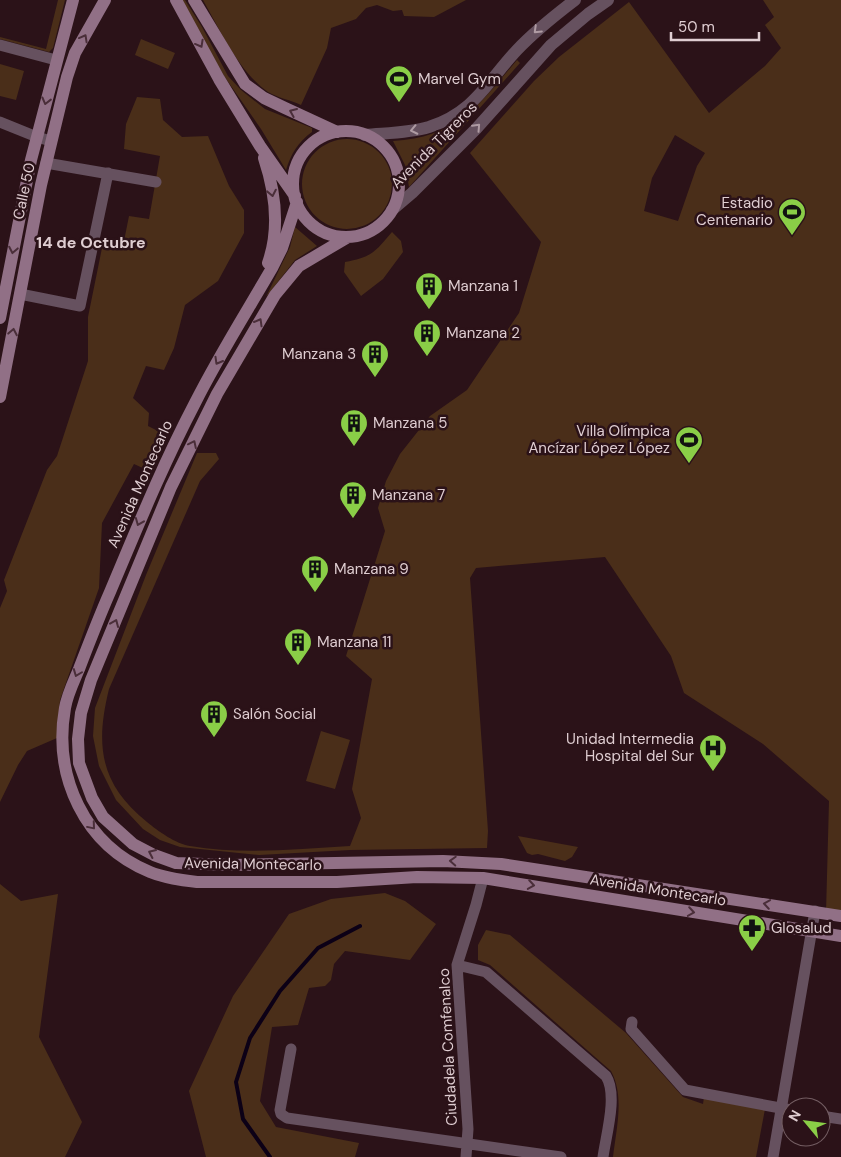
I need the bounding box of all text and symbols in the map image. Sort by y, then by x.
scale bar [671,10,758,42]
text: 50 m [678,17,715,37]
one-way arrow [534,24,543,33]
one-way arrow [77,34,87,43]
one-way arrow [194,39,204,48]
sports icon: Marvel Gym [384,64,414,103]
place label: Marvel Gym [418,69,501,89]
one-way arrow [41,97,52,106]
street label: Avenida Tigreros [386,97,482,193]
one-way arrow [289,108,298,118]
one-way arrow [471,123,480,132]
one-way arrow [409,124,418,135]
street label: Calle 50 [8,161,40,221]
one-way arrow [266,189,277,197]
place label: Estadio Centenario [696,193,773,230]
sports icon: Estadio Centenario [777,197,807,236]
district label: 14 de Octubre [36,232,146,253]
one-way arrow [9,245,19,254]
building icon: Manzana 1 [414,271,444,310]
place label: Manzana 1 [448,276,518,296]
one-way arrow [253,318,263,327]
building icon: Manzana 2 [412,318,442,357]
place label: Manzana 2 [446,323,520,343]
one-way arrow [7,328,17,337]
building icon: Manzana 3 [360,339,390,378]
place label: Manzana 3 [282,344,356,364]
one-way arrow [215,356,225,365]
building icon: Manzana 5 [339,408,369,447]
place label: Manzana 5 [373,413,447,433]
street label: Avenida Montecarlo [103,417,177,551]
place label: Villa Olímpica Ancízar López López [528,421,670,458]
sports icon: Villa Olímpica Ancízar López López [674,425,704,464]
one-way arrow [187,440,197,449]
building icon: Manzana 7 [338,480,368,519]
place label: Manzana 7 [372,485,445,505]
one-way arrow [135,517,145,526]
building icon: Manzana 9 [300,554,330,593]
place label: Manzana 9 [334,559,409,579]
one-way arrow [109,619,120,628]
building icon: Manzana 11 [283,627,313,666]
place label: Manzana 11 [317,632,392,652]
one-way arrow [73,668,83,676]
building icon: Salón Social [199,699,229,738]
place label: Salón Social [233,704,316,724]
place label: Unidad Intermedia Hospital del Sur [566,729,694,766]
hospital icon: Unidad Intermedia Hospital del Sur [698,733,728,772]
one-way arrow [86,820,94,829]
one-way arrow [148,849,157,860]
street label: Avenida Montecarlo [184,853,322,875]
one-way arrow [449,856,457,867]
street label: Avenida Montecarlo [588,869,728,911]
one-way arrow [526,880,535,890]
one-way arrow [763,899,771,910]
one-way arrow [687,906,696,916]
pharmacy icon: Glosalud [737,913,767,952]
place label: Glosalud [771,918,832,938]
street label: Ciudadela Comfenalco [434,968,462,1126]
north arrow [781,1097,831,1147]
text: N [784,1107,805,1125]

